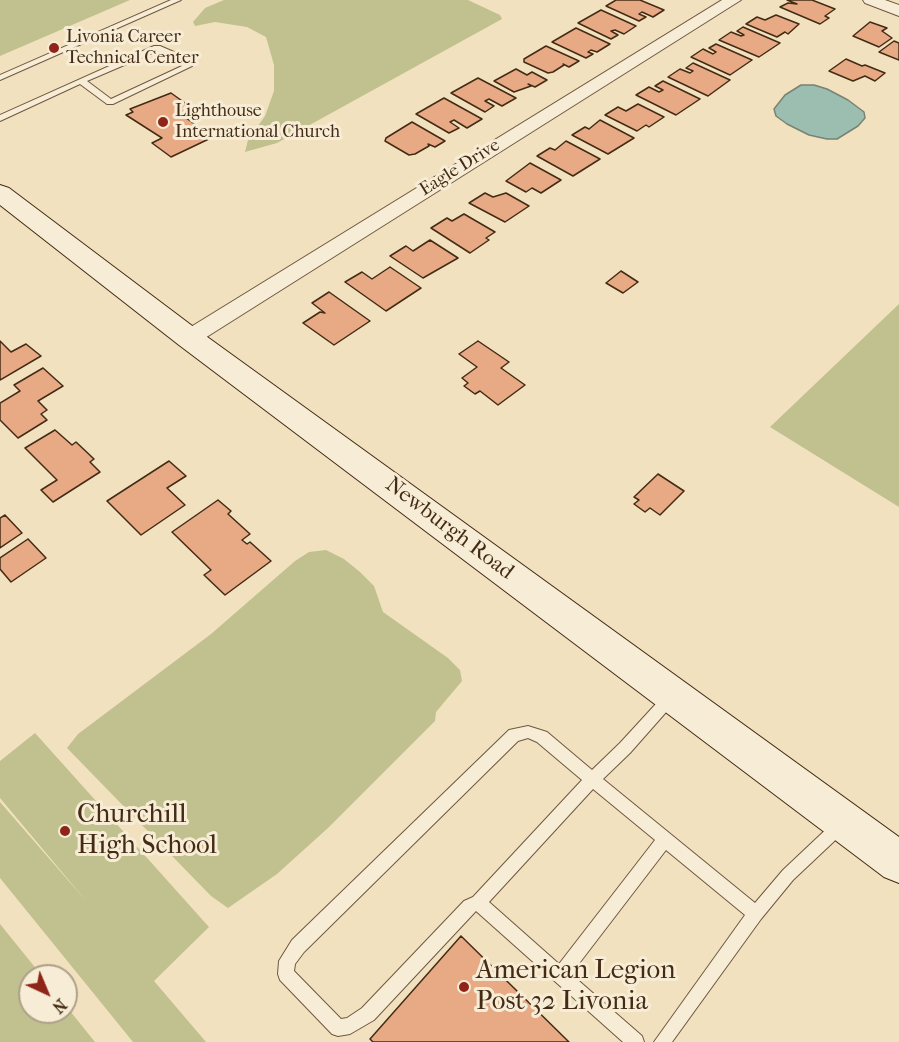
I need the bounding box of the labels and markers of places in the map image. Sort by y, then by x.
place label: Livonia Career Technical Center [66,27,199,70]
marker: Livonia Career Technical Center [47,41,61,55]
place label: Lighthouse International Church [175,101,340,144]
marker: Lighthouse International Church [156,115,170,129]
place label: Churchill High School [77,799,217,862]
marker: Churchill High School [58,824,72,838]
place label: American Legion Post 32 Livonia [476,955,676,1018]
marker: American Legion Post 32 Livonia [457,980,471,994]

